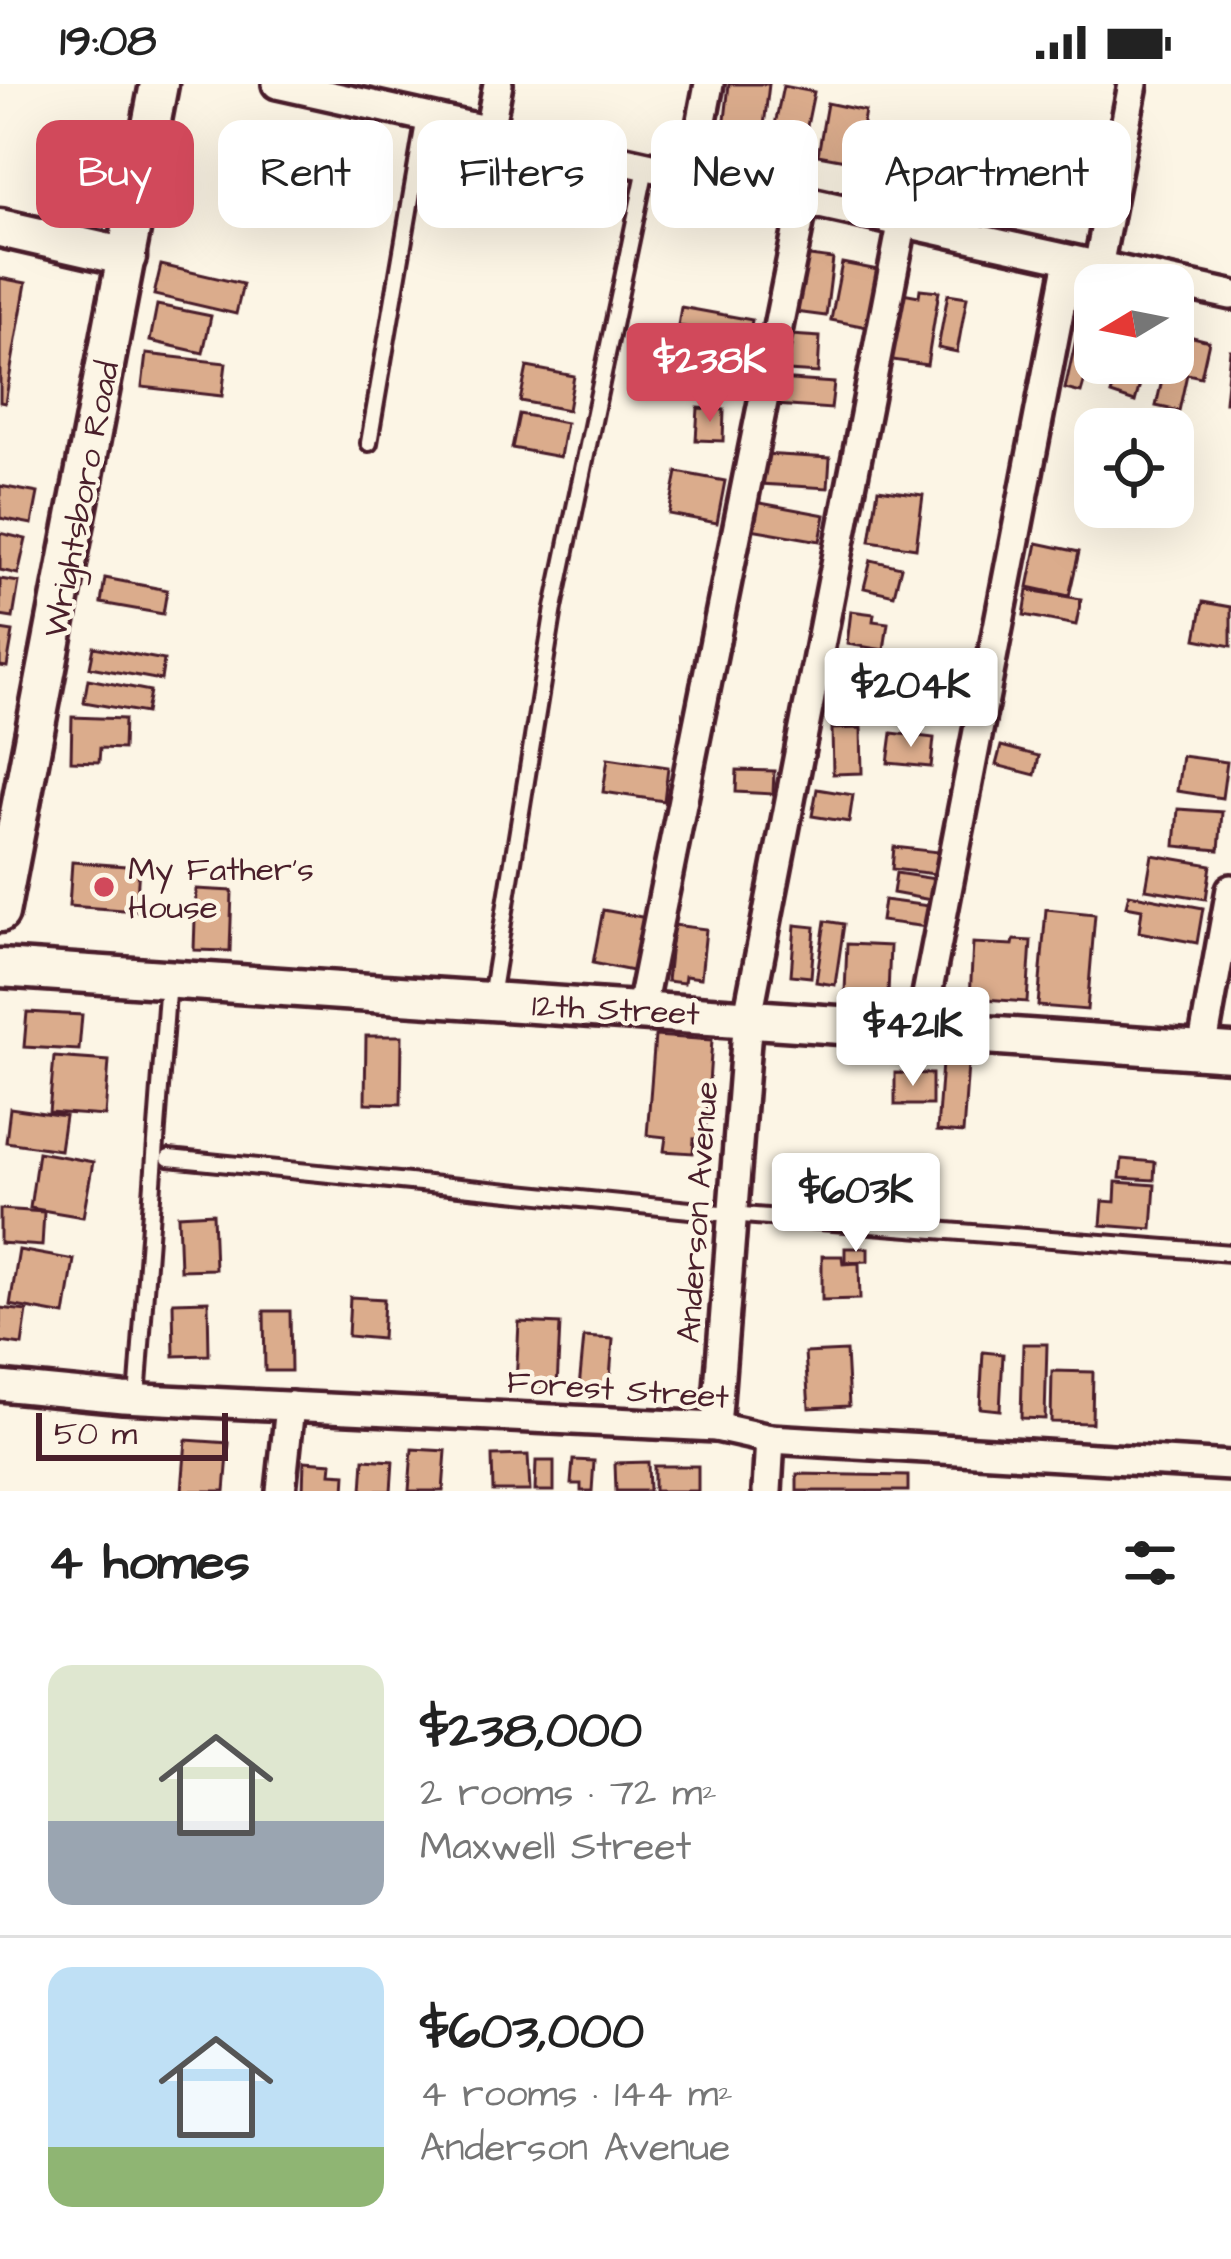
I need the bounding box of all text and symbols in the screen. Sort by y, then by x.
text: 19:08 [60,11,156,73]
chip: Buy [36,120,194,228]
chip: Rent [218,120,393,228]
chip: Filters [417,120,627,228]
chip: New [651,120,818,228]
chip: Apartment [842,120,1131,228]
north arrow [1074,264,1194,384]
map controls [1074,264,1194,528]
pin: $238K [626,323,794,425]
text: $238K [654,335,766,389]
street label: Wrightsboro Road [33,357,133,642]
button: locate [1074,408,1194,528]
pin: $204K [827,648,995,750]
text: $204K [852,660,970,714]
place label: My Father's House [128,847,314,931]
marker: My Father's House [91,874,117,900]
street label: 12th Street [531,983,701,1037]
pin: $421K [829,987,997,1089]
text: $421K [863,999,963,1053]
street label: Anderson Avenue [666,1080,730,1345]
pin: $603K [772,1153,940,1255]
text: $603K [799,1165,913,1219]
street label: Forest Street [505,1359,730,1421]
scale bar [36,1407,228,1460]
text: 50 m [54,1411,137,1457]
text: 4 homes [48,1528,250,1599]
icon: filters [1117,1530,1183,1596]
text: $238,000 [420,1696,642,1767]
icon: home [144,1713,288,1857]
text: 2 rooms · 72 m² [420,1767,717,1821]
text: Maxwell Street [420,1821,691,1875]
text: $603,000 [420,1997,644,2068]
icon: home [144,2015,288,2159]
text: 4 rooms · 144 m² [420,2068,733,2122]
text: Anderson Avenue [420,2122,730,2176]

